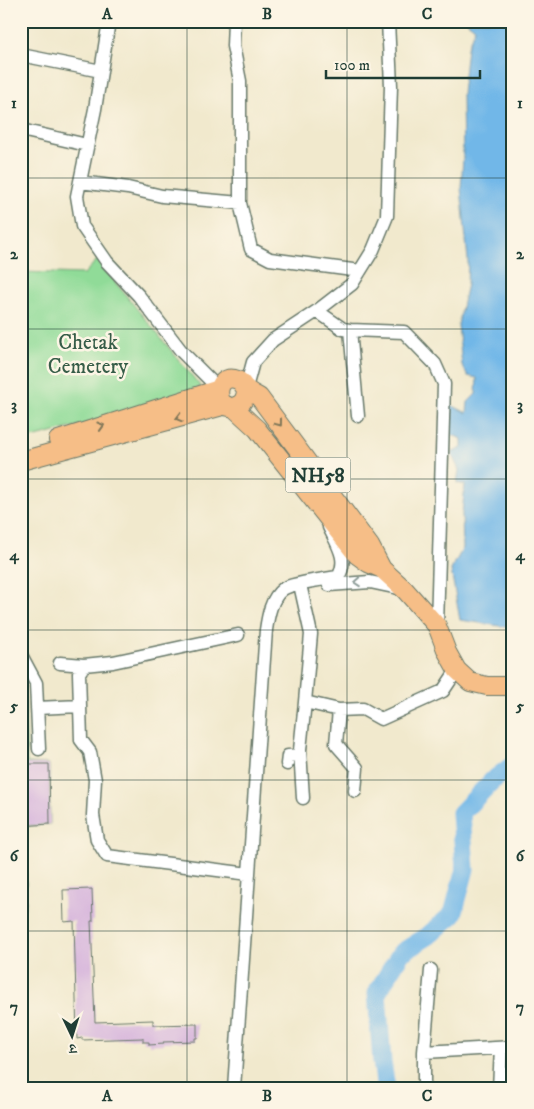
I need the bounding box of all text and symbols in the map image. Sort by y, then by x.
text: A [101,4,113,24]
text: B [262,4,272,24]
text: C [422,4,432,24]
scale bar [326,48,480,80]
text: 100 m [334,56,370,75]
text: 1 [11,93,17,113]
text: 1 [517,93,523,113]
text: 2 [10,244,19,264]
text: 2 [516,244,525,264]
park label: Chetak Cemetery [48,330,129,380]
text: 3 [11,395,17,415]
text: 3 [517,395,523,415]
one-way arrow [175,412,184,423]
one-way arrow [273,417,282,427]
one-way arrow [97,422,105,432]
road number: NH58 [286,458,350,492]
text: 4 [8,545,19,565]
text: 4 [514,545,525,565]
one-way arrow [353,577,361,588]
text: 5 [9,696,18,716]
text: 5 [515,696,524,716]
text: 6 [10,846,20,866]
text: 6 [516,846,526,866]
text: 7 [10,997,18,1017]
text: 7 [516,997,524,1017]
north arrow [48,1012,98,1062]
text: उ [68,1039,78,1057]
text: A [101,1086,113,1106]
text: B [262,1086,272,1106]
text: C [422,1086,432,1106]

